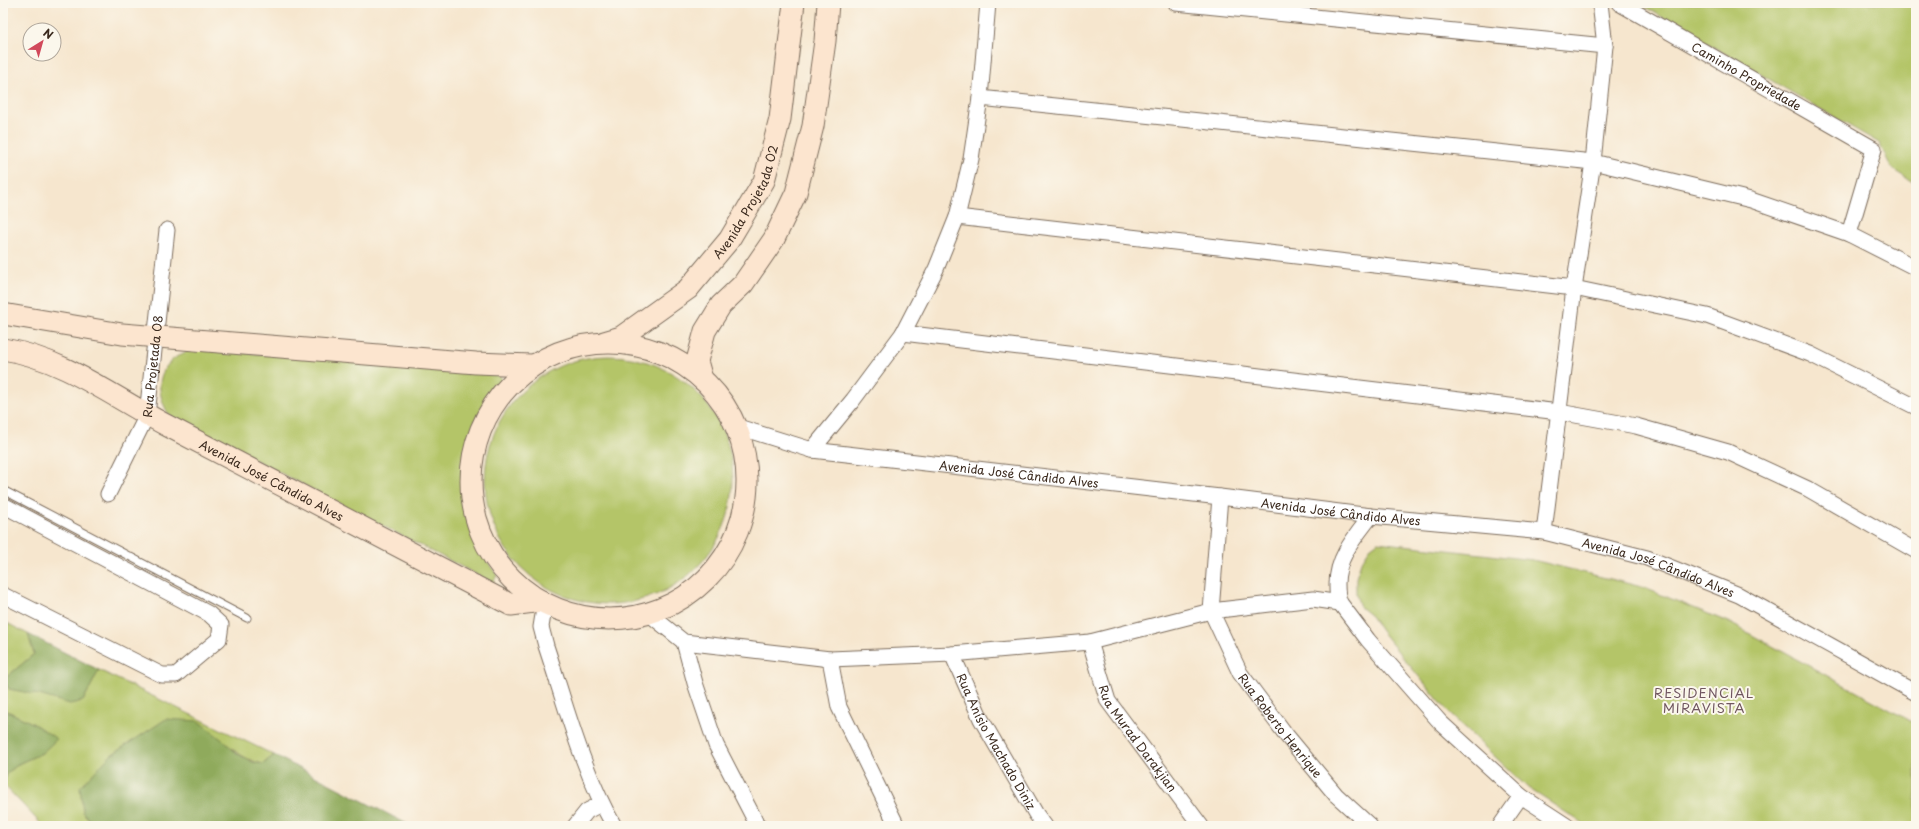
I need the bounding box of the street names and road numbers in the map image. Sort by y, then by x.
street label: Caminho Propriedade [1688,37,1805,115]
street label: Avenida Projetada 02 [708,143,782,262]
street label: Rua Projetada 08 [138,314,167,418]
street label: Avenida José Cândido Alves [196,435,347,525]
street label: Avenida José Cândido Alves [938,456,1100,492]
street label: Avenida José Cândido Alves [1260,493,1422,530]
street label: Avenida José Cândido Alves [1580,533,1738,601]
street label: Rua Anísio Machado Diniz [953,670,1041,813]
street label: Rua Roberto Henrique [1234,670,1327,782]
street label: Rua Murad Darakjian [1095,683,1182,795]

